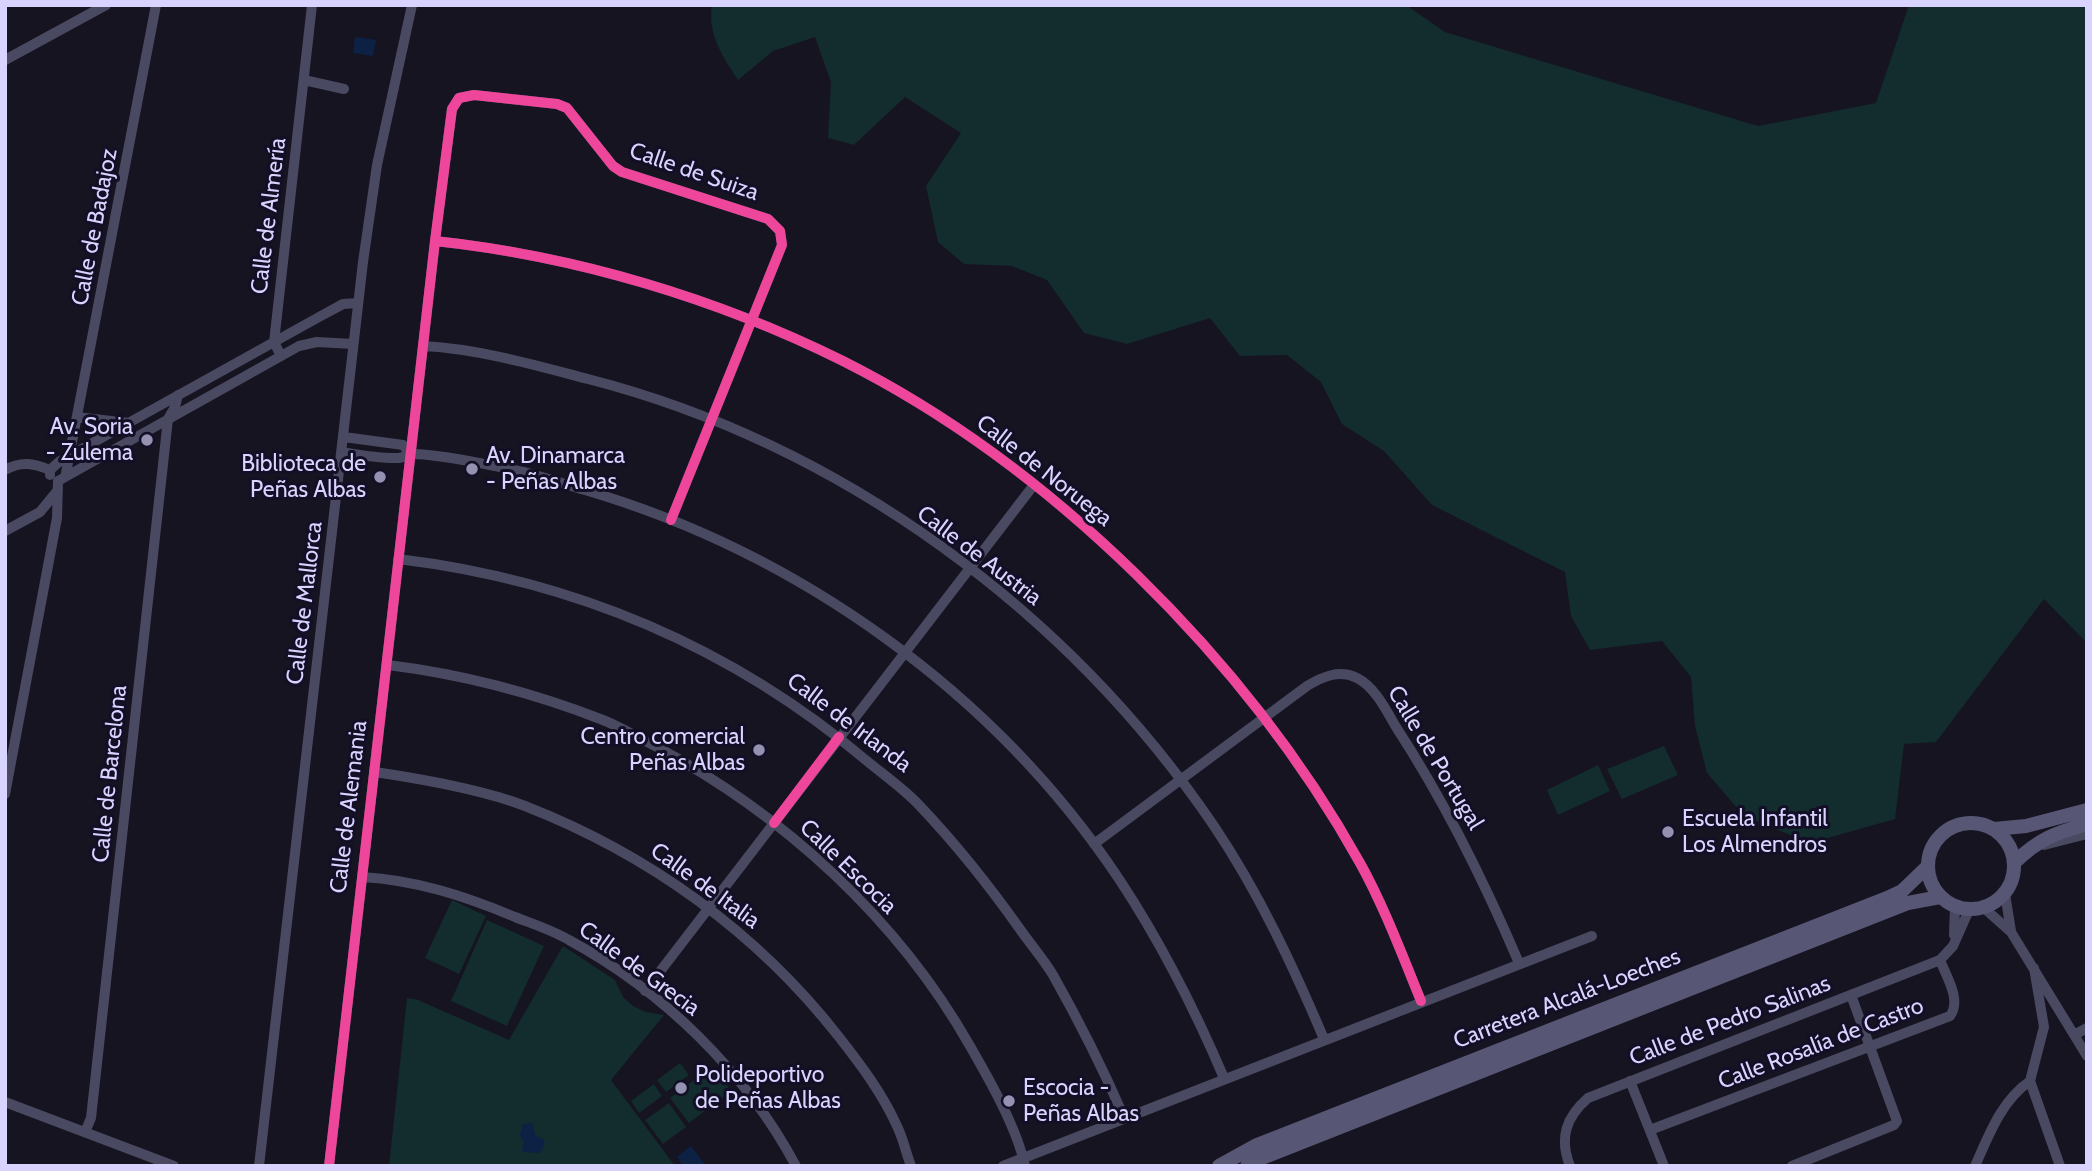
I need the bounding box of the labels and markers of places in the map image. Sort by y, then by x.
place label: Av. Soria - Zulema [46,413,133,467]
marker: Av. Soria - Zulema [139,432,155,448]
place label: Av. Dinamarca - Peñas Albas [486,442,625,496]
place label: Biblioteca de Peñas Albas [241,450,366,504]
marker: Av. Dinamarca - Peñas Albas [464,461,480,477]
marker: Biblioteca de Peñas Albas [372,469,388,485]
place label: Centro comercial Peñas Albas [581,723,745,777]
marker: Centro comercial Peñas Albas [751,742,767,758]
place label: Escuela Infantil Los Almendros [1682,805,1828,859]
marker: Escuela Infantil Los Almendros [1660,824,1676,840]
place label: Polideportivo de Peñas Albas [695,1061,841,1115]
place label: Escocia - Peñas Albas [1023,1074,1139,1128]
marker: Polideportivo de Peñas Albas [673,1080,689,1096]
marker: Escocia - Peñas Albas [1001,1093,1017,1109]

